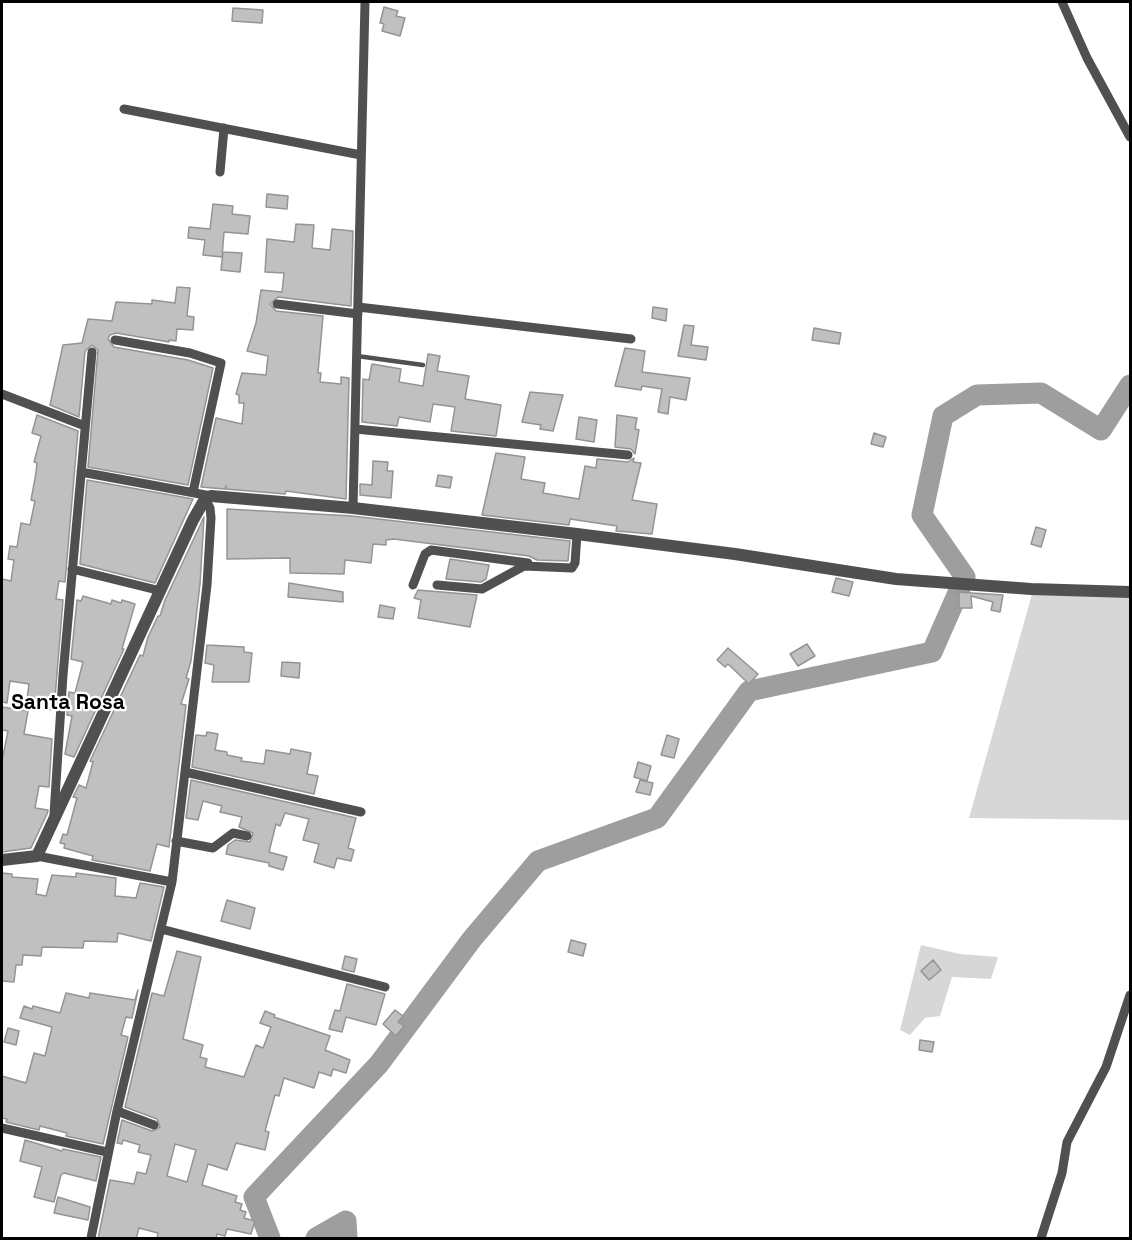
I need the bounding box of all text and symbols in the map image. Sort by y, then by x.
district label: Santa Rosa [11,690,125,716]

